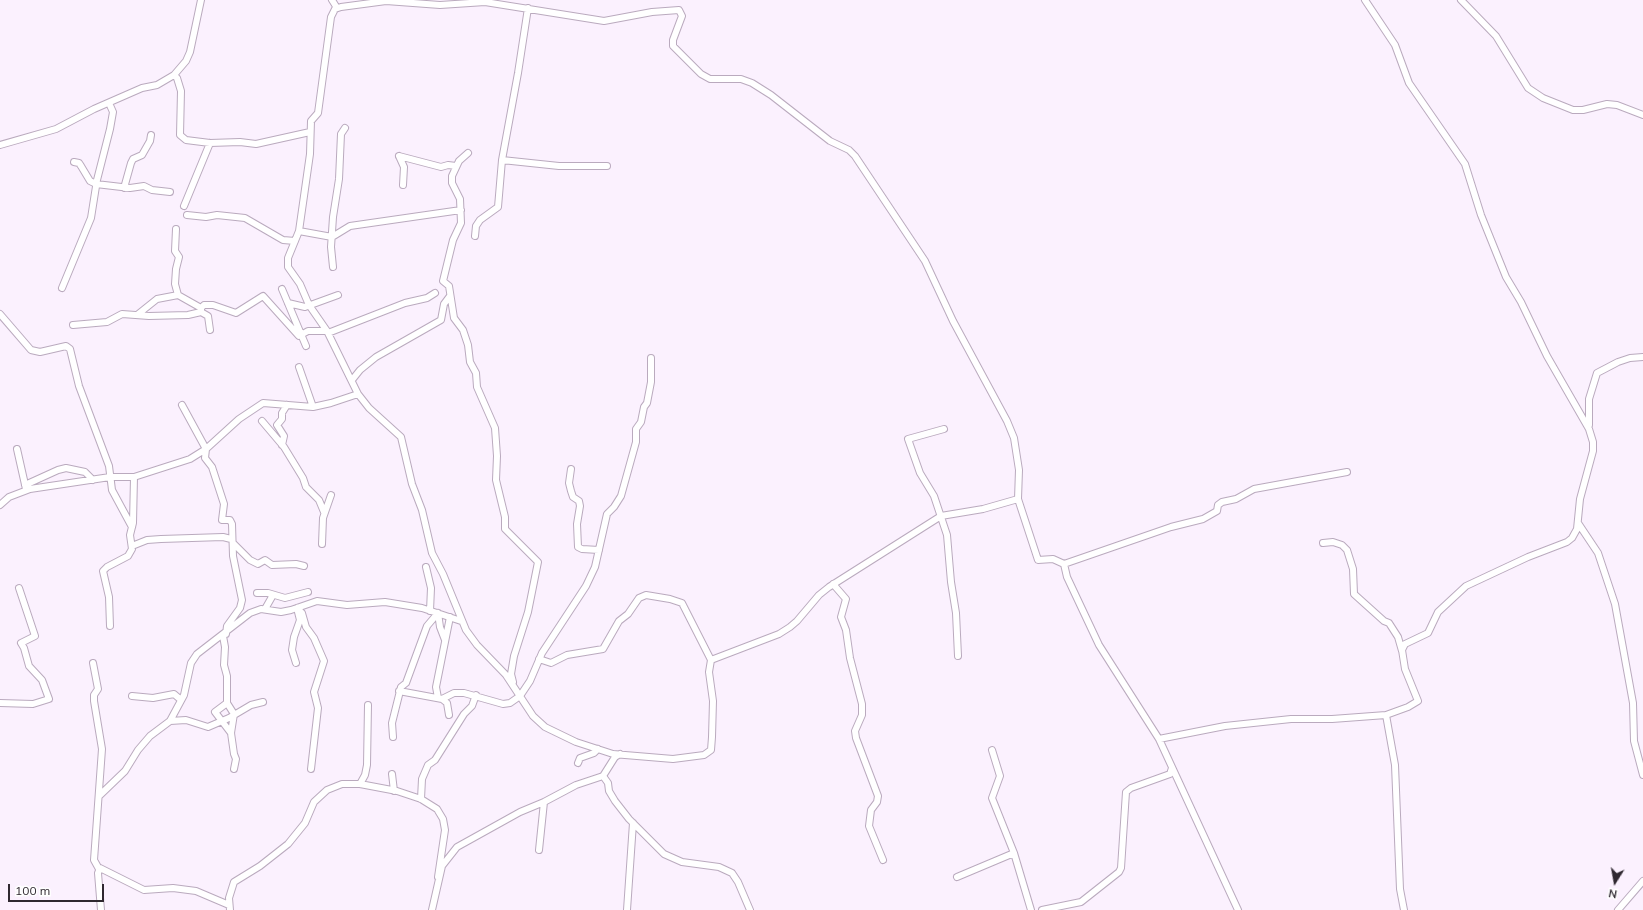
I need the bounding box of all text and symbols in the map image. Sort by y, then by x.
north arrow [1595,862,1635,902]
scale bar [10,876,106,902]
text: 100 m [15,883,50,898]
text: N [1607,886,1618,901]

